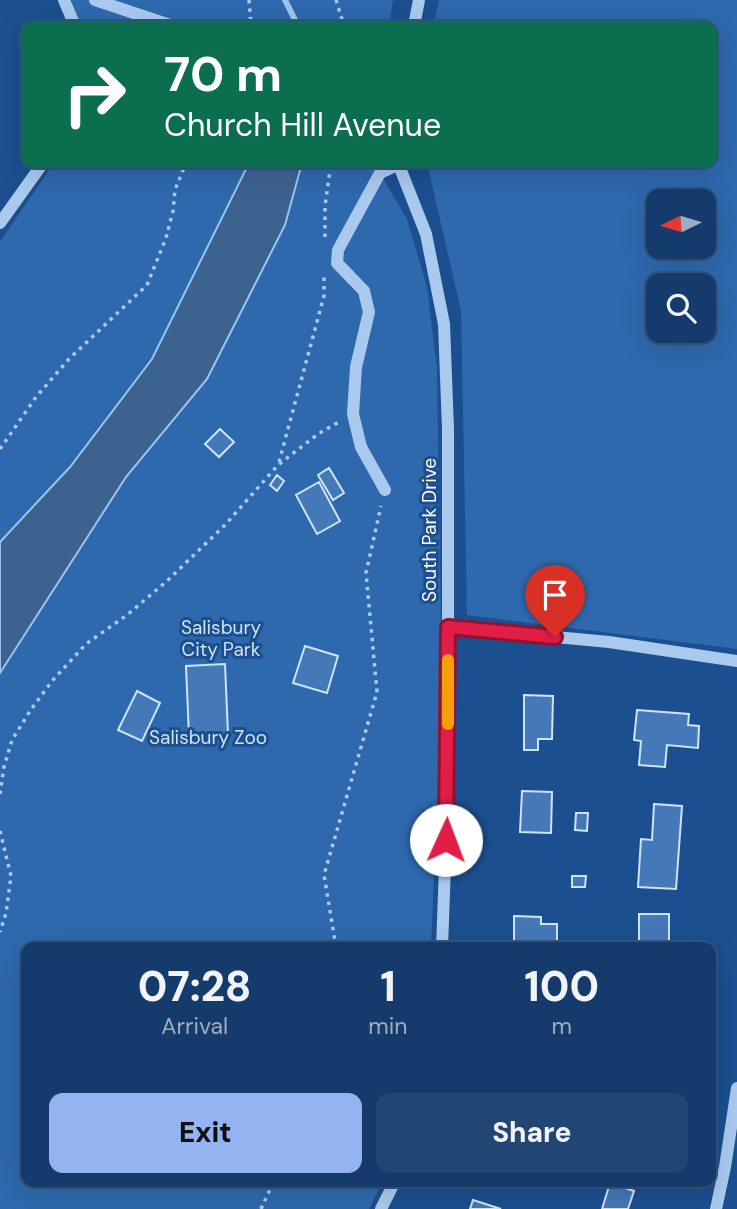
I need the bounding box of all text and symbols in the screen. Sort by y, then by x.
text: 70 m [164,42,282,106]
icon: right [49,49,140,140]
text: Church Hill Avenue [164,104,441,146]
north arrow [646,189,716,259]
map controls [646,189,716,343]
button: search [646,273,716,343]
street label: South Park Drive [417,458,442,602]
pin [525,565,585,637]
icon: arrive [536,576,574,614]
park label: Salisbury City Park [181,615,261,662]
park label: Salisbury Zoo [149,725,267,750]
position arrow [409,803,483,877]
text: 07:28 [138,959,251,1014]
text: 1 [380,959,396,1014]
text: 100 [524,959,599,1014]
text: Arrival [161,1011,228,1041]
text: min [368,1011,407,1041]
text: m [551,1011,572,1041]
button: Exit [49,1093,362,1173]
button: Share [376,1093,688,1173]

